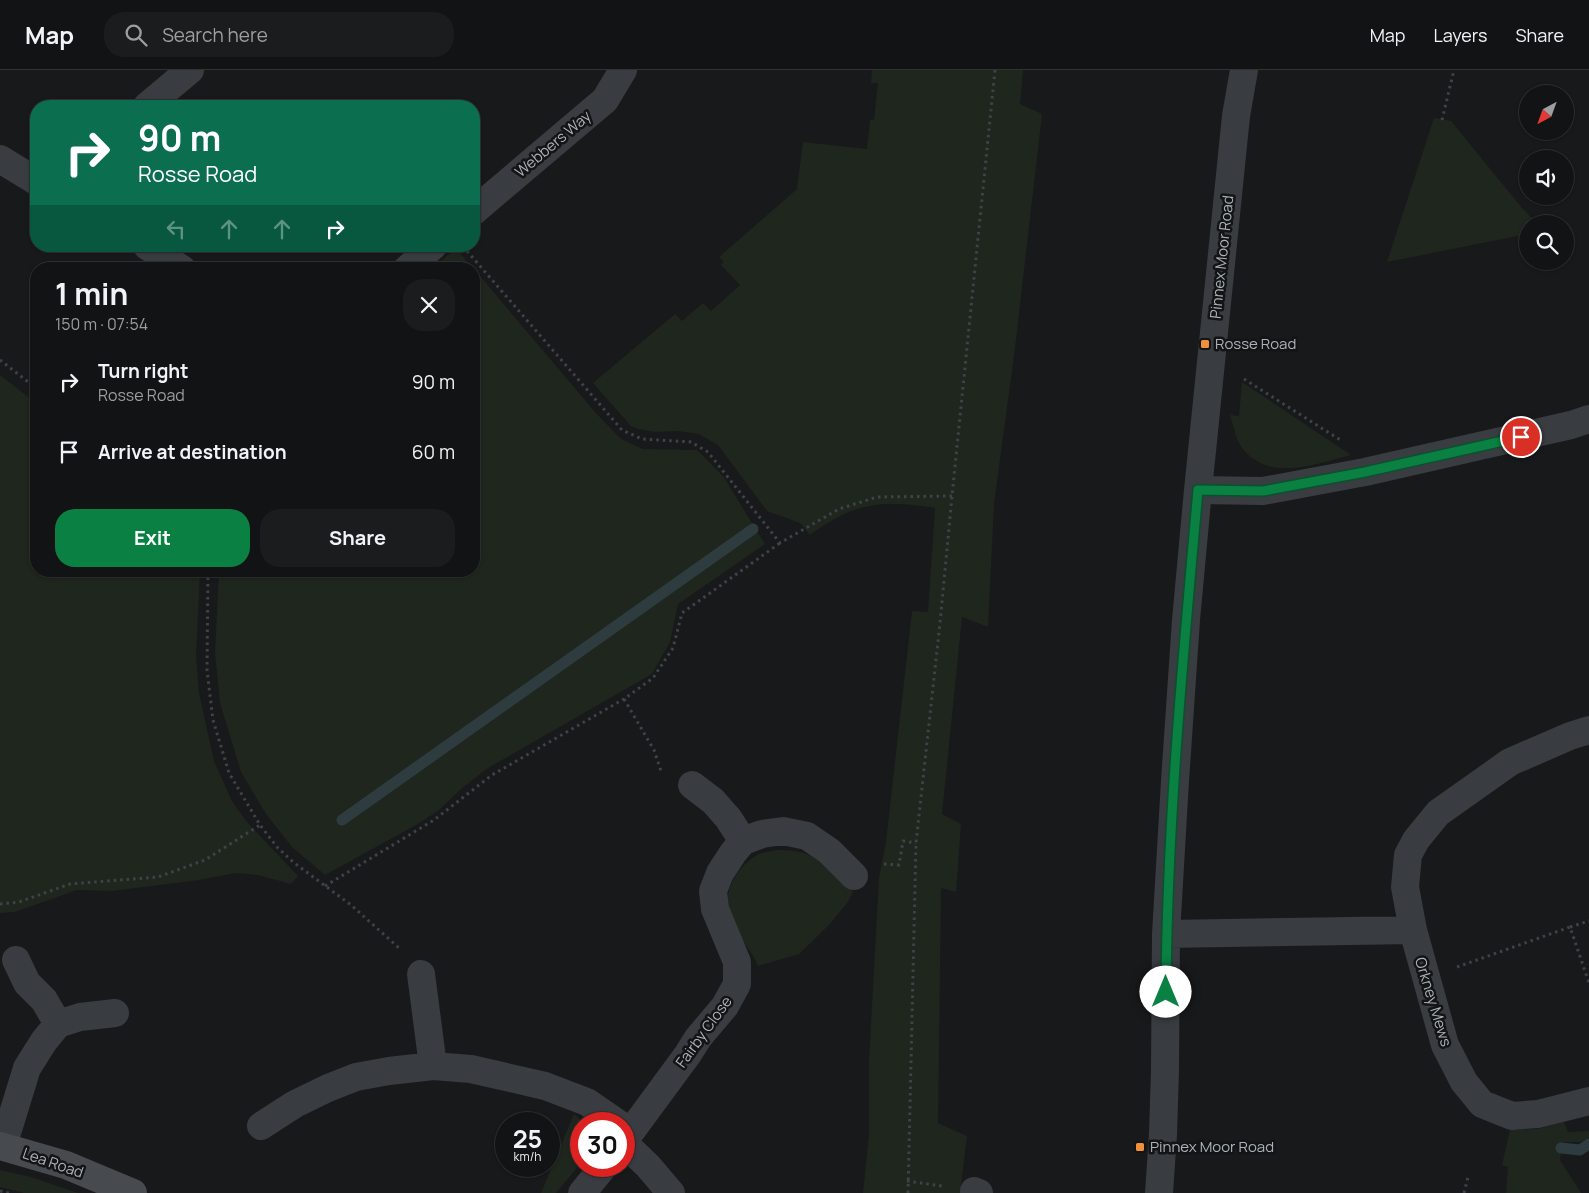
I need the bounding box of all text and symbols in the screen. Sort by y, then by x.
search box [104,12,454,57]
text: Map [25,18,74,51]
icon: search [122,21,150,49]
text: Search here [162,22,268,48]
text: Map [1370,23,1405,47]
text: Layers [1433,23,1487,47]
text: Share [1515,23,1564,47]
north arrow [1519,85,1574,140]
map controls [1519,85,1574,270]
street label: Webbers Way [510,105,595,182]
text: 90 m [138,114,221,162]
icon: right [55,120,120,185]
button: sound [1519,150,1574,205]
text: Rosse Road [138,159,257,189]
street label: Pinnex Moor Road [1205,194,1238,320]
icon: left [162,215,190,243]
icon: ahead [215,215,243,243]
icon: ahead [268,215,296,243]
icon: right [321,215,349,243]
button: search [1519,215,1574,270]
text: 1 min [55,273,128,314]
button: close [403,279,455,331]
text: 150 m · 07:54 [55,313,148,335]
place label: Rosse Road [1215,333,1296,354]
marker: Rosse Road [1199,338,1211,350]
text: Turn right [98,358,188,384]
icon: right [55,368,83,396]
text: 90 m [412,369,455,395]
text: Rosse Road [98,384,185,406]
pin [1500,416,1542,458]
icon: arrive [1507,423,1535,451]
icon: arrive [55,438,83,466]
text: Arrive at destination [98,439,287,465]
text: 60 m [412,439,455,465]
button: Exit [55,509,250,567]
button: Share [260,509,455,567]
street label: Orkney Mews [1410,955,1457,1049]
position arrow [1139,965,1191,1017]
street label: Fairby Close [671,992,737,1072]
speed limit sign: 30 [570,1112,635,1177]
text: 25 [513,1121,542,1156]
place label: Pinnex Moor Road [1150,1136,1274,1157]
marker: Pinnex Moor Road [1134,1141,1146,1153]
street label: Lea Road [20,1142,86,1183]
text: km/h [514,1148,541,1165]

